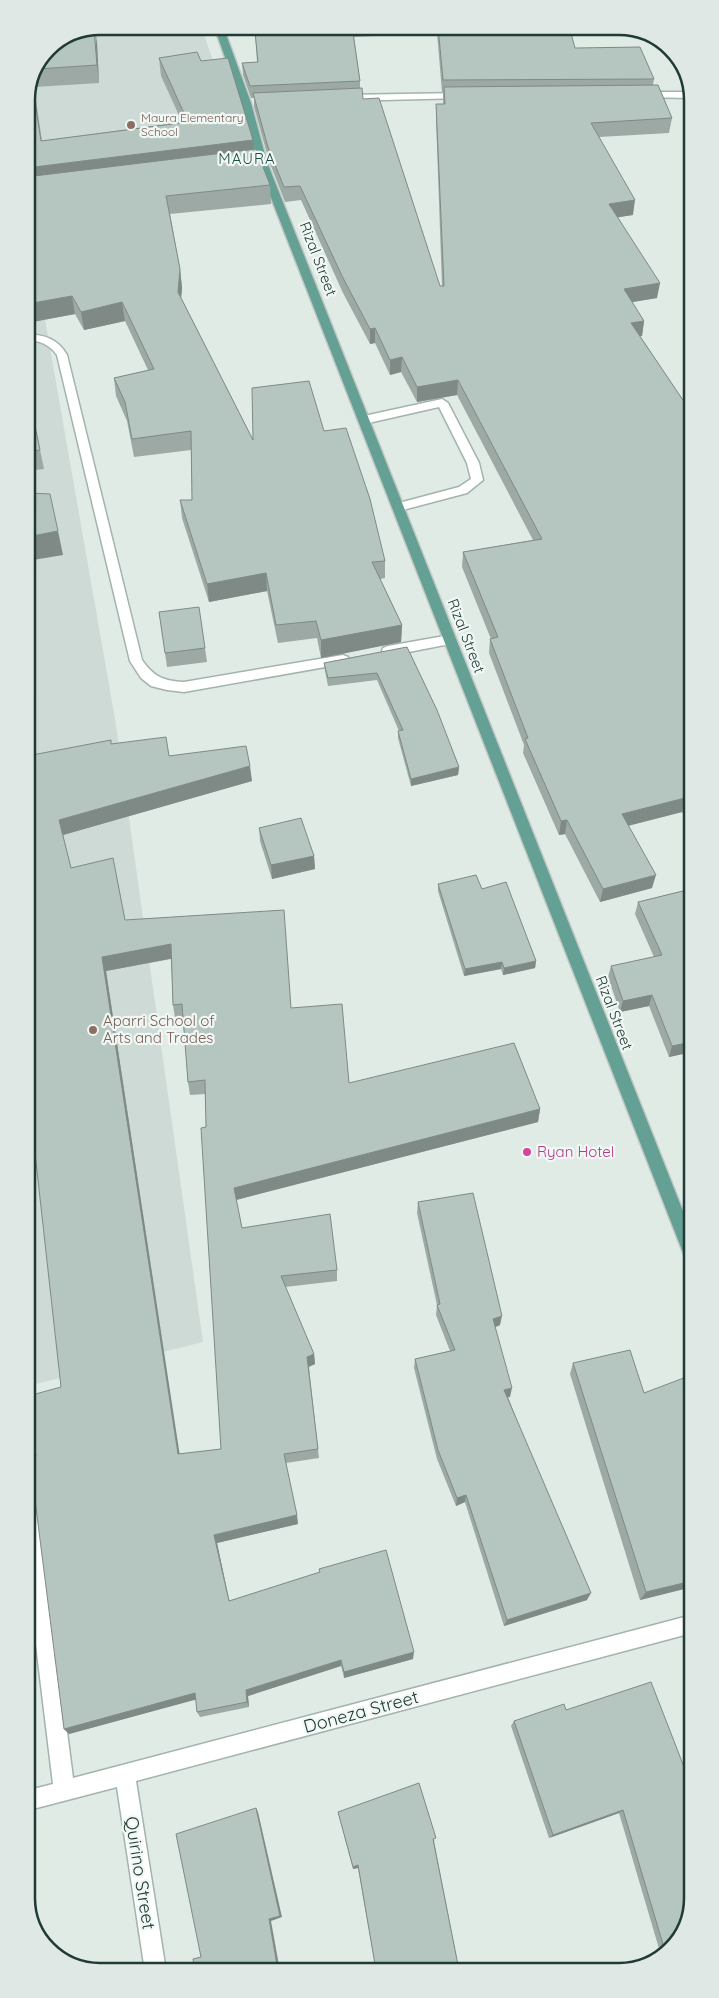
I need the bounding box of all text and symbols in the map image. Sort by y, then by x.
place label: Maura Elementary School [141,110,244,139]
marker: Maura Elementary School [125,119,137,131]
district label: MAURA [218,149,276,168]
street label: Rizal Street [296,219,341,299]
street label: Rizal Street [444,596,489,676]
street label: Rizal Street [592,973,637,1053]
place label: Aparri School of Arts and Trades [103,1011,215,1047]
marker: Aparri School of Arts and Trades [87,1024,99,1036]
place label: Ryan Hotel [537,1142,614,1161]
marker: Ryan Hotel [521,1146,533,1158]
street label: Doneza Street [301,1685,421,1738]
street label: Quirino Street [120,1815,161,1931]

